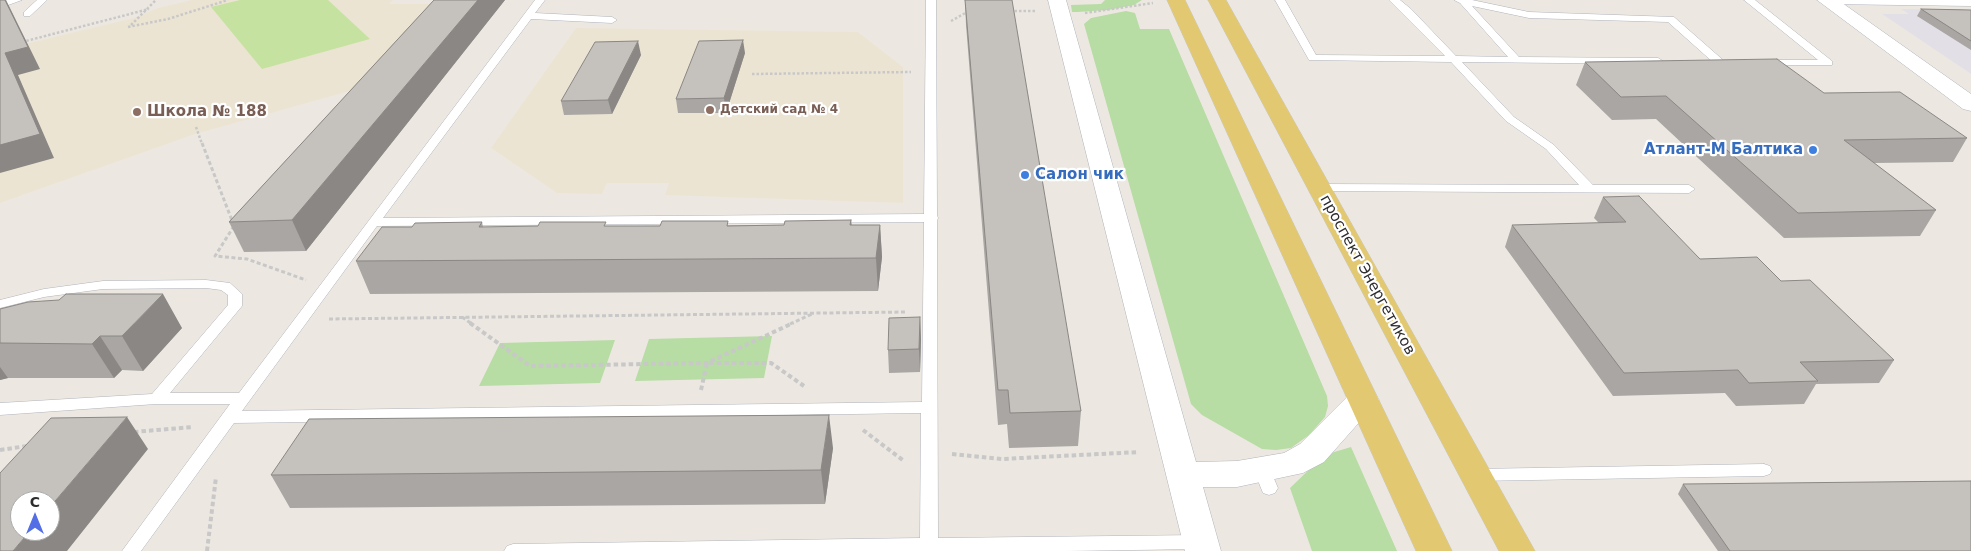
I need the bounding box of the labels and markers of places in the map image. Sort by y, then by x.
place label: Школа № 188 [147,103,267,121]
place label: Детский сад № 4 [720,103,838,117]
marker: Детский сад № 4 [704,104,716,116]
marker: Школа № 188 [131,106,143,118]
place label: Атлант-М Балтика [1644,141,1803,159]
marker: Атлант-М Балтика [1807,144,1819,156]
place label: Салон чик [1035,166,1124,184]
marker: Салон чик [1019,169,1031,181]

